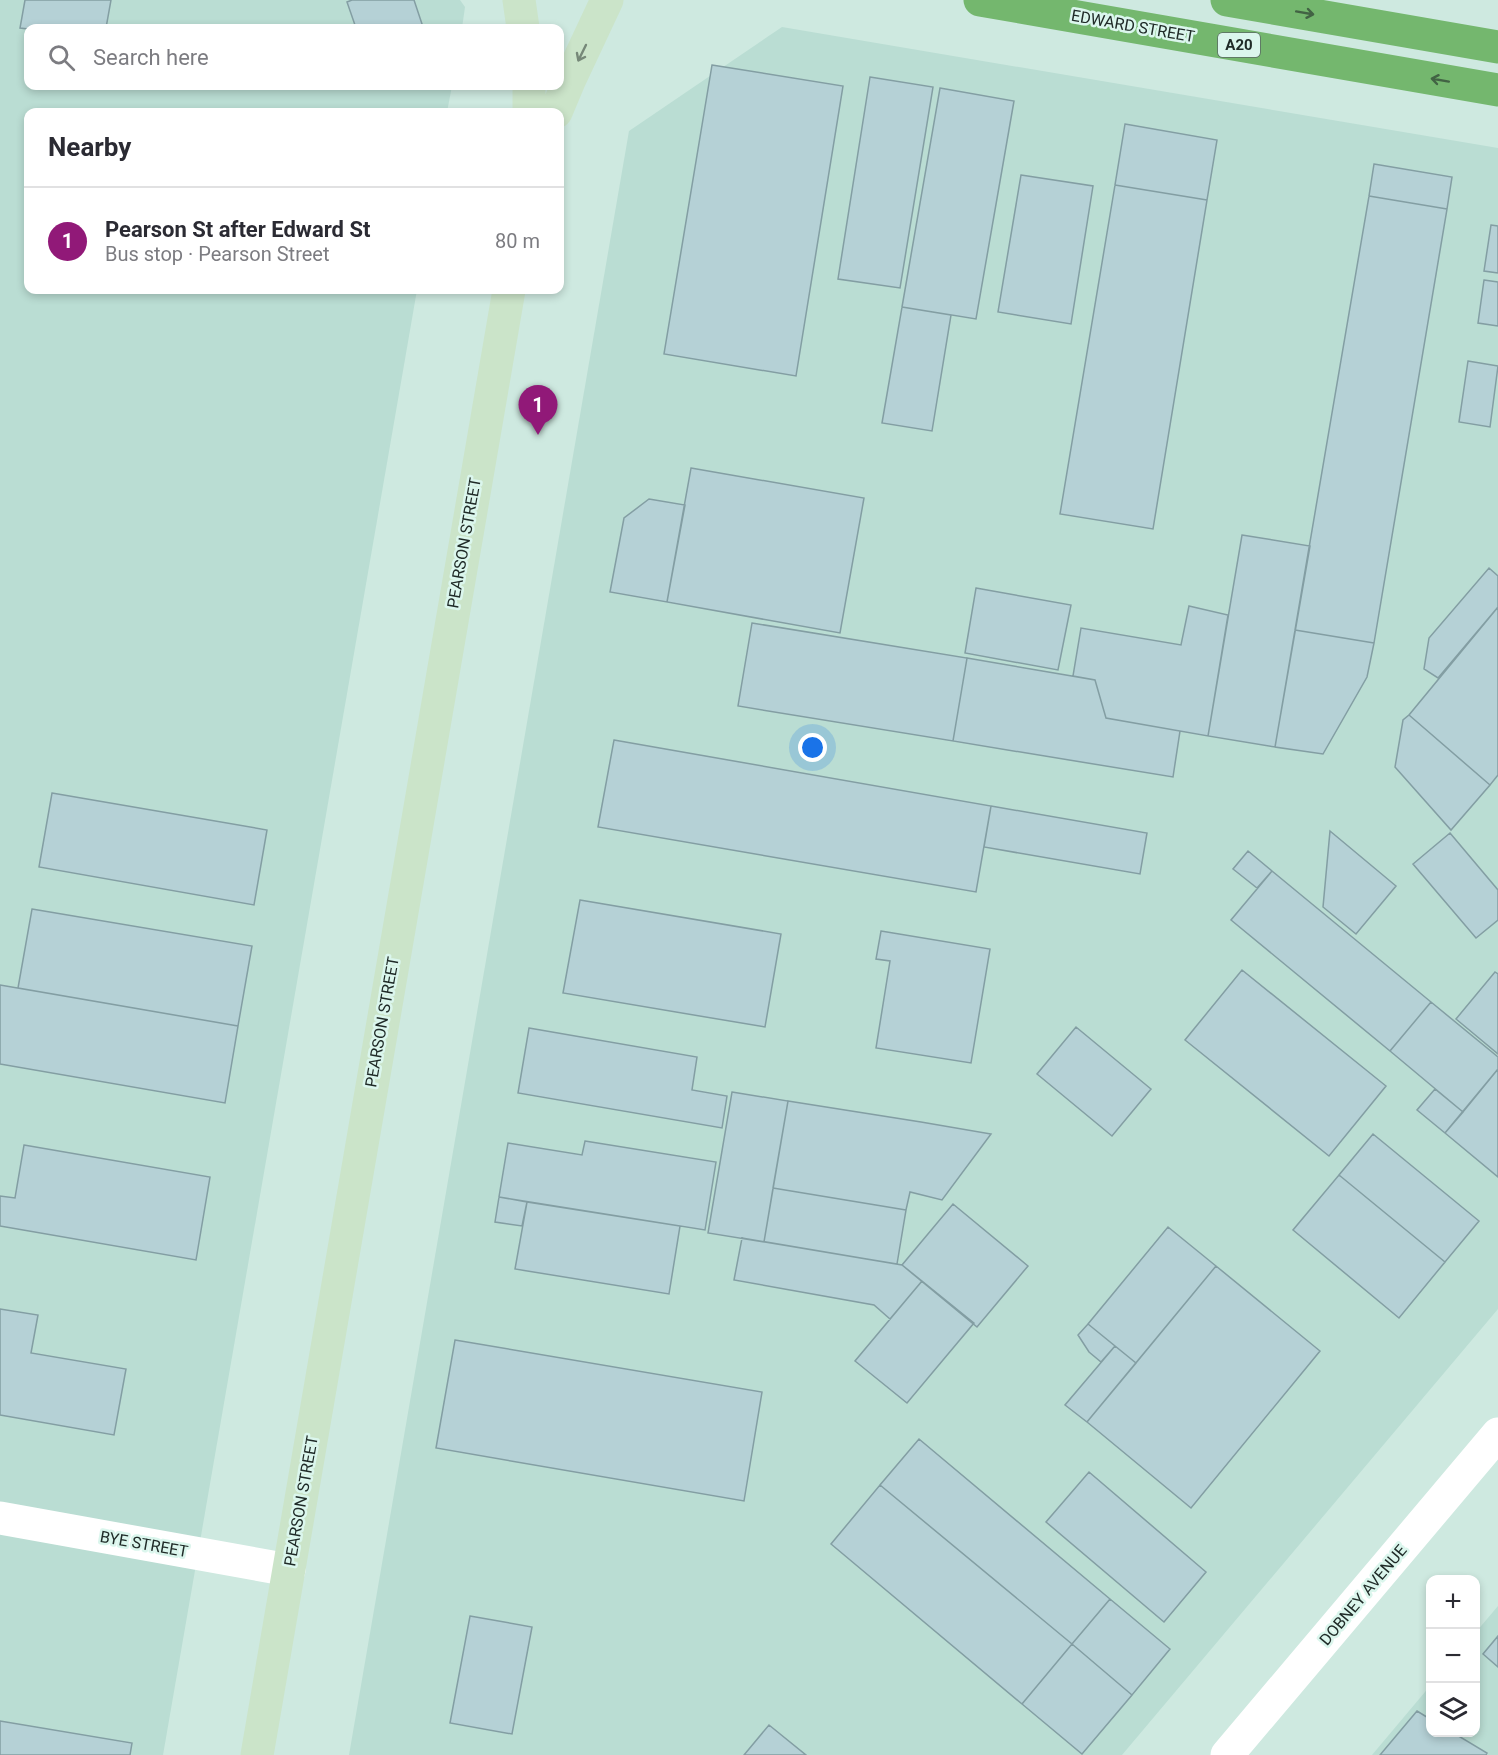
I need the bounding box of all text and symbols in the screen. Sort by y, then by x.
street label: EDWARD STREET [1070,6,1197,46]
one-way arrow [1295,8,1314,19]
search box [24,24,564,90]
road number: A20 [1218,33,1260,57]
icon: search [45,41,78,74]
one-way arrow [576,43,587,61]
text: Search here [93,45,209,70]
one-way arrow [1431,74,1451,85]
text: Nearby [48,132,131,162]
text: Pearson St after Edward St [105,217,370,242]
text: 1 [62,229,73,253]
text: 80 m [495,229,540,253]
text: Bus stop · Pearson Street [105,242,329,266]
pin: 1 [518,386,558,435]
street label: PEARSON STREET [443,476,485,610]
your location [798,733,827,762]
street label: PEARSON STREET [361,955,403,1089]
street label: PEARSON STREET [280,1434,322,1568]
street label: BYE STREET [99,1527,190,1561]
street label: DOBNEY AVENUE [1315,1541,1411,1649]
map controls [1426,1575,1480,1737]
button: + [1426,1575,1480,1629]
button: − [1426,1629,1480,1683]
button: layers [1426,1683,1480,1737]

